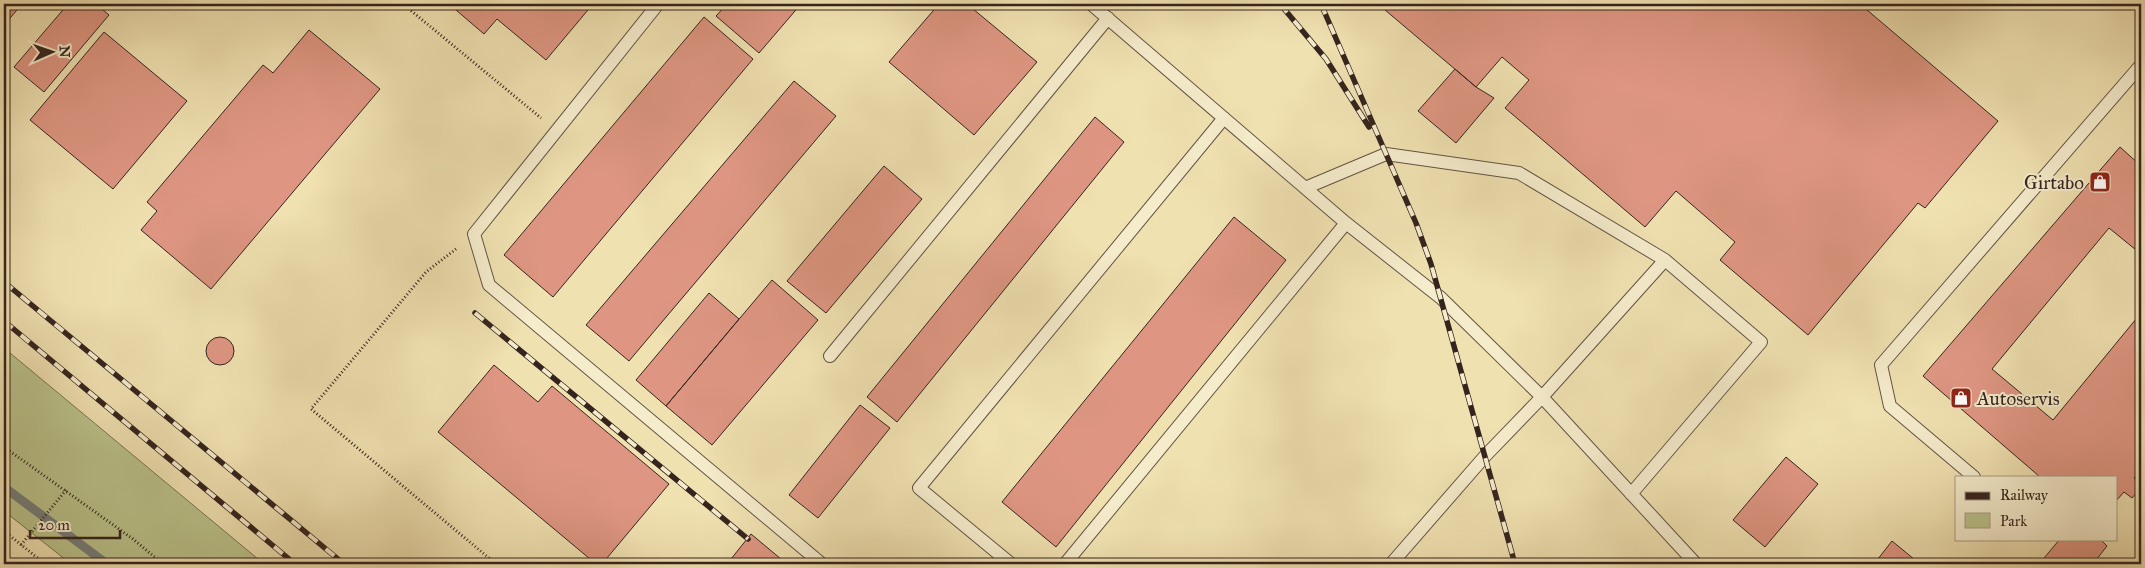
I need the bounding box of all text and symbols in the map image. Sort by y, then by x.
north arrow [28,28,78,78]
text: N [56,45,73,58]
shop icon: Girtabo [2088,170,2112,194]
place label: Girtabo [2024,171,2084,194]
shop icon: Autoservis [1949,386,1973,410]
place label: Autoservis [1976,387,2060,410]
legend [1955,476,2118,540]
text: Railway [2000,486,2049,504]
scale bar [30,508,120,540]
text: Park [2000,512,2027,530]
text: 20 m [38,516,70,534]

